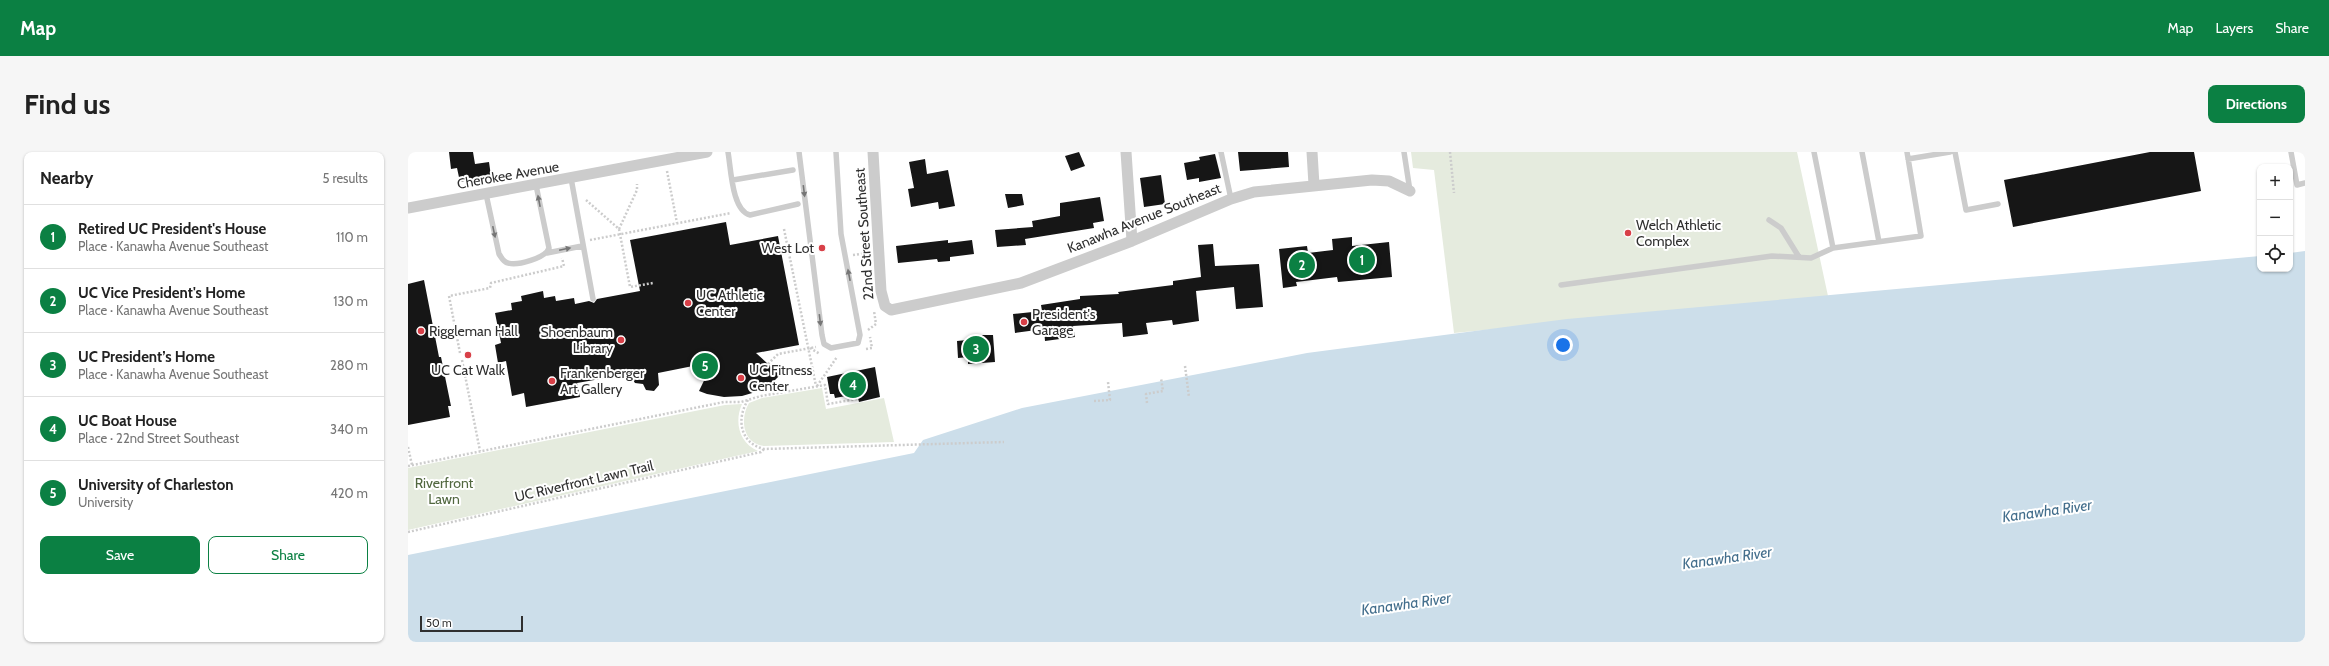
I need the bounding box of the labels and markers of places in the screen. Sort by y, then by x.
place label: Welch Athletic Complex [1636,216,1721,250]
marker: Welch Athletic Complex [1623,228,1633,238]
place label: West Lot [761,239,814,257]
marker: West Lot [817,243,827,253]
pin: 1 [1349,245,1375,275]
pin: 2 [1289,250,1315,280]
place label: UC Athletic Center [696,286,763,320]
marker: UC Athletic Center [683,298,693,308]
place label: President's Garage [1032,305,1096,339]
marker: President's Garage [1019,317,1029,327]
place label: Riggleman Hall [429,322,518,340]
place label: Shoenbaum Library [541,323,613,357]
marker: Riggleman Hall [416,326,426,336]
pin: 3 [963,334,989,364]
marker: Shoenbaum Library [616,335,626,345]
marker: UC Cat Walk [463,350,473,360]
pin: 5 [692,351,718,381]
place label: UC Cat Walk [431,361,506,379]
place label: UC Fitness Center [749,361,813,395]
place label: Frankenberger Art Gallery [560,364,645,398]
pin: 4 [840,370,866,400]
marker: UC Fitness Center [736,373,746,383]
marker: Frankenberger Art Gallery [547,376,557,386]

